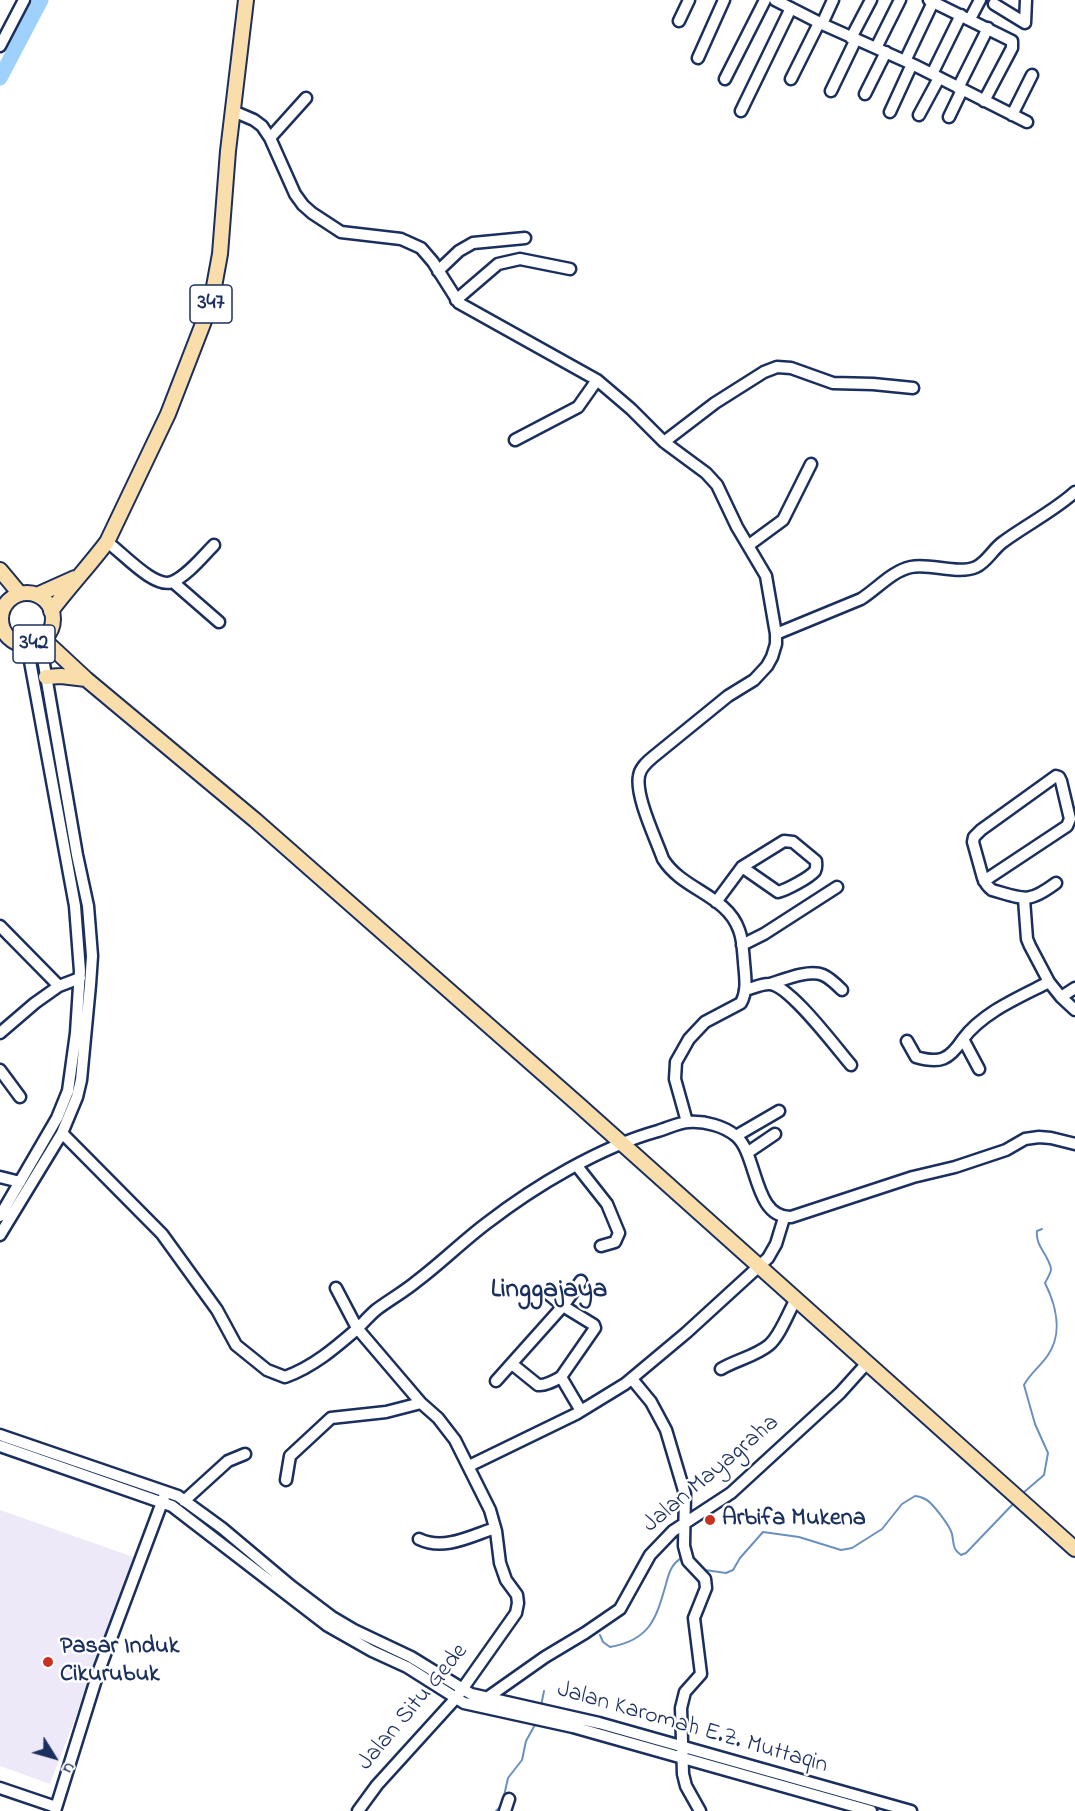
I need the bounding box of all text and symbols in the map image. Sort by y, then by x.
road number: 347 [190,285,232,323]
road number: 342 [13,625,55,663]
district label: Linggajaya [491,1276,607,1308]
street label: Jalan Mayagraha [638,1410,786,1540]
place label: Arbifa Mukena [722,1506,866,1534]
marker: Arbifa Mukena [703,1513,717,1527]
place label: Pasar Induk Cikurubuk [60,1634,179,1690]
street label: Jalan Situ Gede [353,1639,475,1777]
marker: Pasar Induk Cikurubuk [41,1655,55,1669]
street label: Jalan Karomah E.Z. Muttaqin [553,1677,831,1781]
north arrow [24,1727,84,1787]
text: U [56,1757,81,1779]

